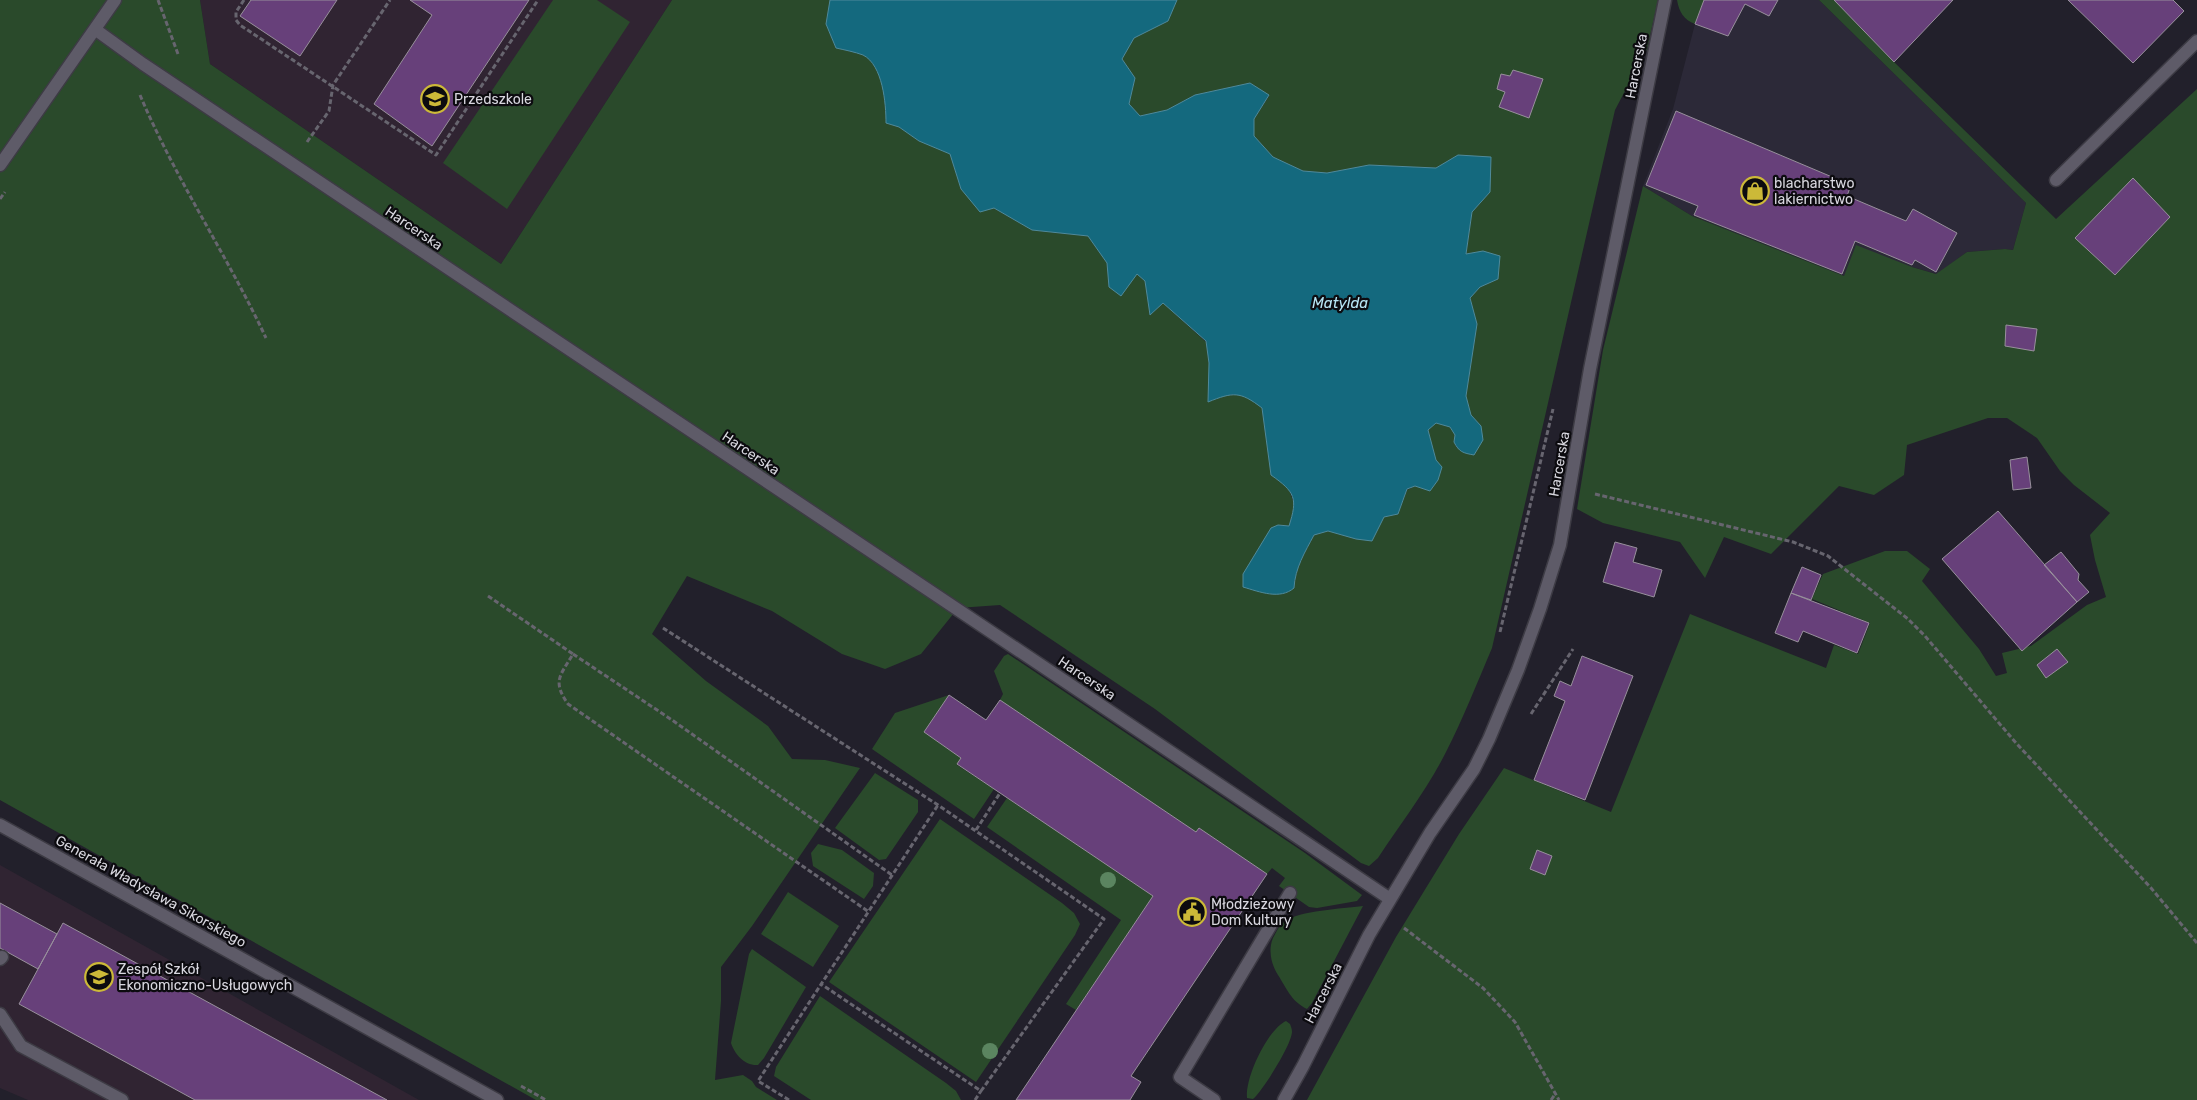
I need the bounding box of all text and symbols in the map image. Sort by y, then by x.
street label: Harcerska [1622,32,1651,100]
school or university icon: Przedszkole [420,84,450,114]
place label: Przedszkole [454,91,532,108]
place label: blacharstwo lakiernictwo [1774,175,1854,208]
shop icon: blacharstwo lakiernictwo [1740,176,1770,206]
street label: Harcerska [382,203,446,254]
water label: Matylda [1312,294,1368,312]
street label: Harcerska [719,428,783,479]
street label: Harcerska [1545,430,1574,498]
street label: Harcerska [1055,653,1119,704]
street label: Generała Władysława Sikorskiego [52,832,249,951]
place label: Młodzieżowy Dom Kultury [1211,896,1295,929]
public building icon: Młodzieżowy Dom Kultury [1177,897,1207,927]
street label: Harcerska [1301,960,1346,1026]
place label: Zespół Szkół Ekonomiczno-Usługowych [118,961,292,994]
school or university icon: Zespół Szkół Ekonomiczno-Usługowych [84,962,114,992]

